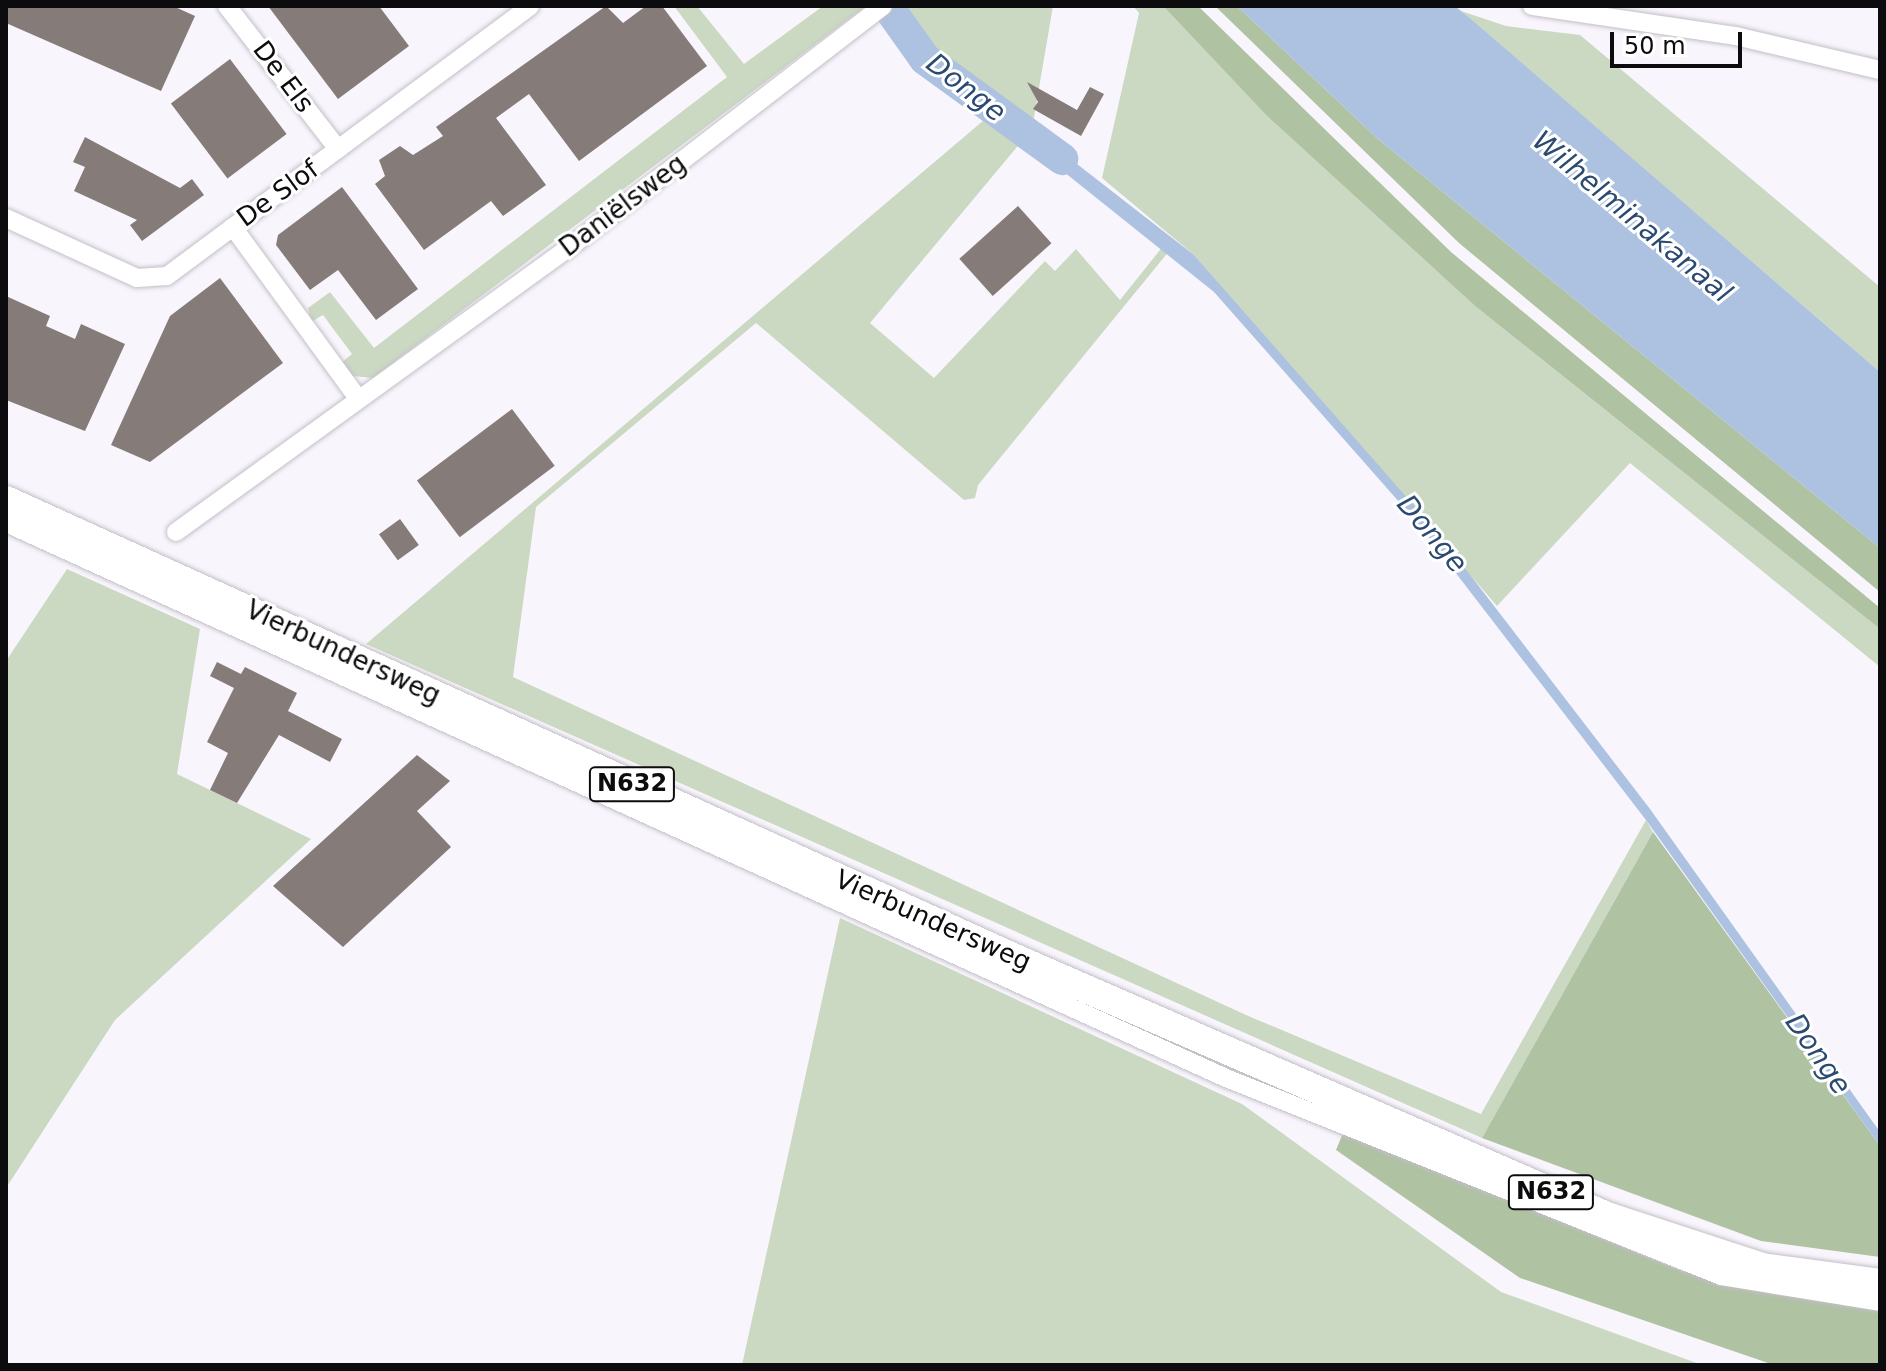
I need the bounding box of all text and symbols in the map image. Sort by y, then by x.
scale bar [1614,16,1746,66]
text: 50 m [1624,32,1686,60]
street label: De Els [246,35,320,119]
water label: Donge [920,47,1012,129]
water label: Wilhelminakanaal [1526,124,1738,310]
street label: Daniëlsweg [554,148,692,264]
street label: De Slof [231,154,325,234]
water label: Donge [1390,488,1474,580]
street label: Vierbundersweg [241,594,445,712]
road number: N632 [588,764,676,804]
street label: Vierbundersweg [830,864,1036,978]
water label: Donge [1778,1007,1858,1101]
road number: N632 [1507,1172,1595,1212]

